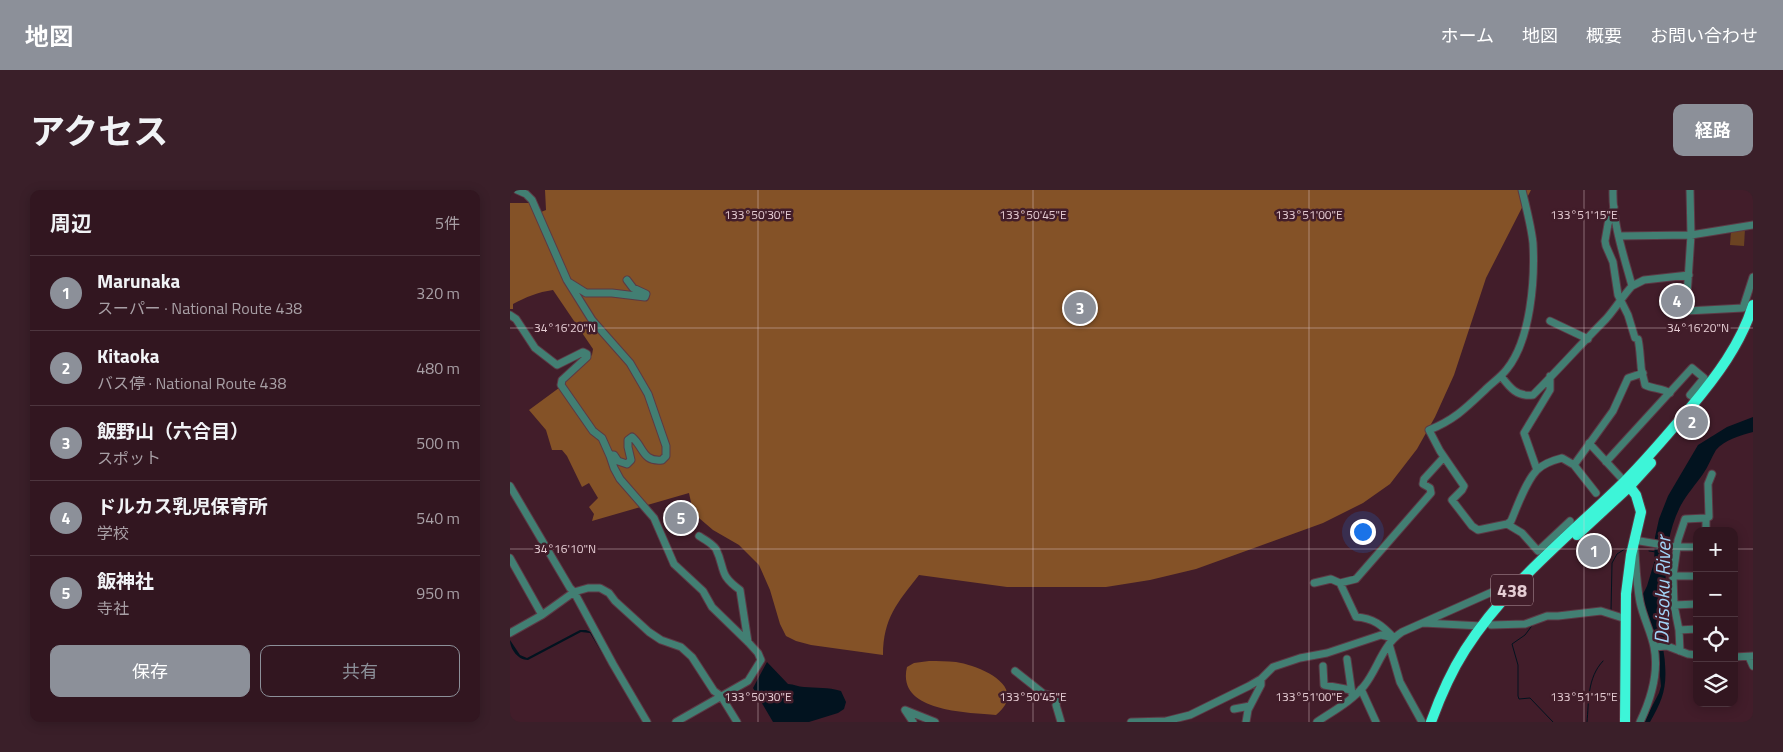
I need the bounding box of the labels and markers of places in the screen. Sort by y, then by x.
pin: 4 [1661,282,1693,320]
pin: 3 [1064,289,1096,327]
pin: 2 [1676,403,1708,441]
pin: 5 [665,499,697,537]
pin: 1 [1578,532,1610,570]

